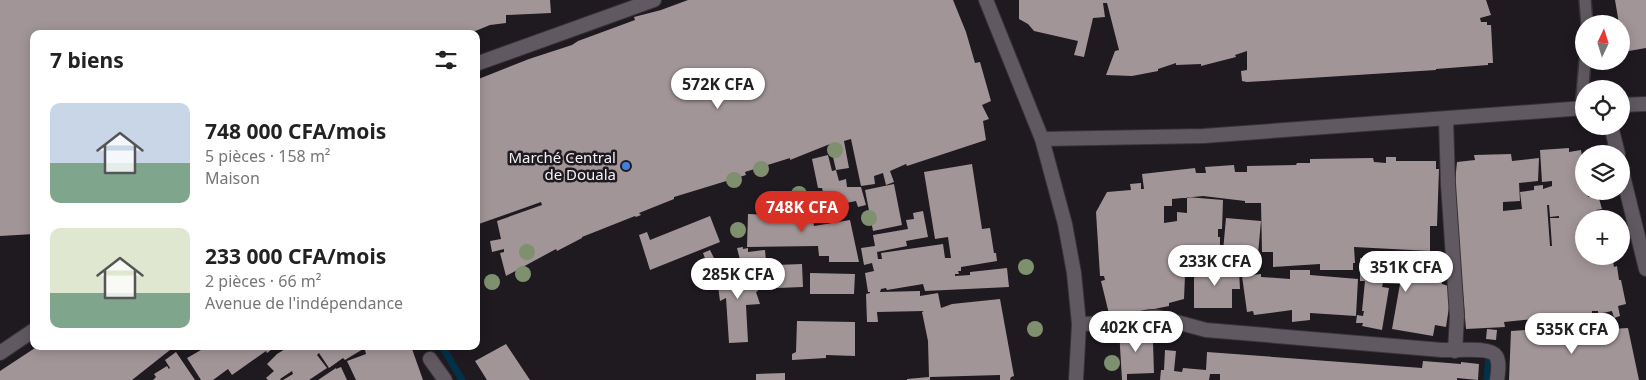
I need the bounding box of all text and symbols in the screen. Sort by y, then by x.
north arrow [1575,15,1630,70]
map controls [1575,15,1630,265]
text: 7 biens [50,46,124,74]
icon: filters [432,46,460,74]
pin: 572K CFA [666,68,770,110]
text: 572K CFA [682,73,754,95]
button: locate [1575,80,1630,135]
text: 748 000 CFA/mois [205,117,386,145]
icon: home [90,123,150,183]
text: 5 pièces · 158 m² [205,145,330,167]
button: layers [1575,145,1630,200]
place label: Marché Central de Douala [508,147,616,184]
marker: Marché Central de Douala [620,160,632,172]
text: Maison [205,167,260,189]
pin: 748K CFA [750,190,854,233]
text: 748K CFA [766,196,838,218]
button: + [1575,210,1630,265]
text: 233 000 CFA/mois [205,242,386,270]
pin: 233K CFA [1163,244,1267,287]
icon: home [90,248,150,308]
text: 233K CFA [1179,250,1251,272]
pin: 351K CFA [1354,250,1458,293]
text: 351K CFA [1370,256,1442,278]
pin: 285K CFA [686,258,790,300]
text: 285K CFA [702,263,774,285]
text: 2 pièces · 66 m² [205,270,321,292]
text: Avenue de l'indépendance [205,292,403,314]
pin: 402K CFA [1084,310,1188,353]
pin: 535K CFA [1520,312,1624,355]
text: 402K CFA [1100,316,1172,338]
text: 535K CFA [1536,318,1608,340]

